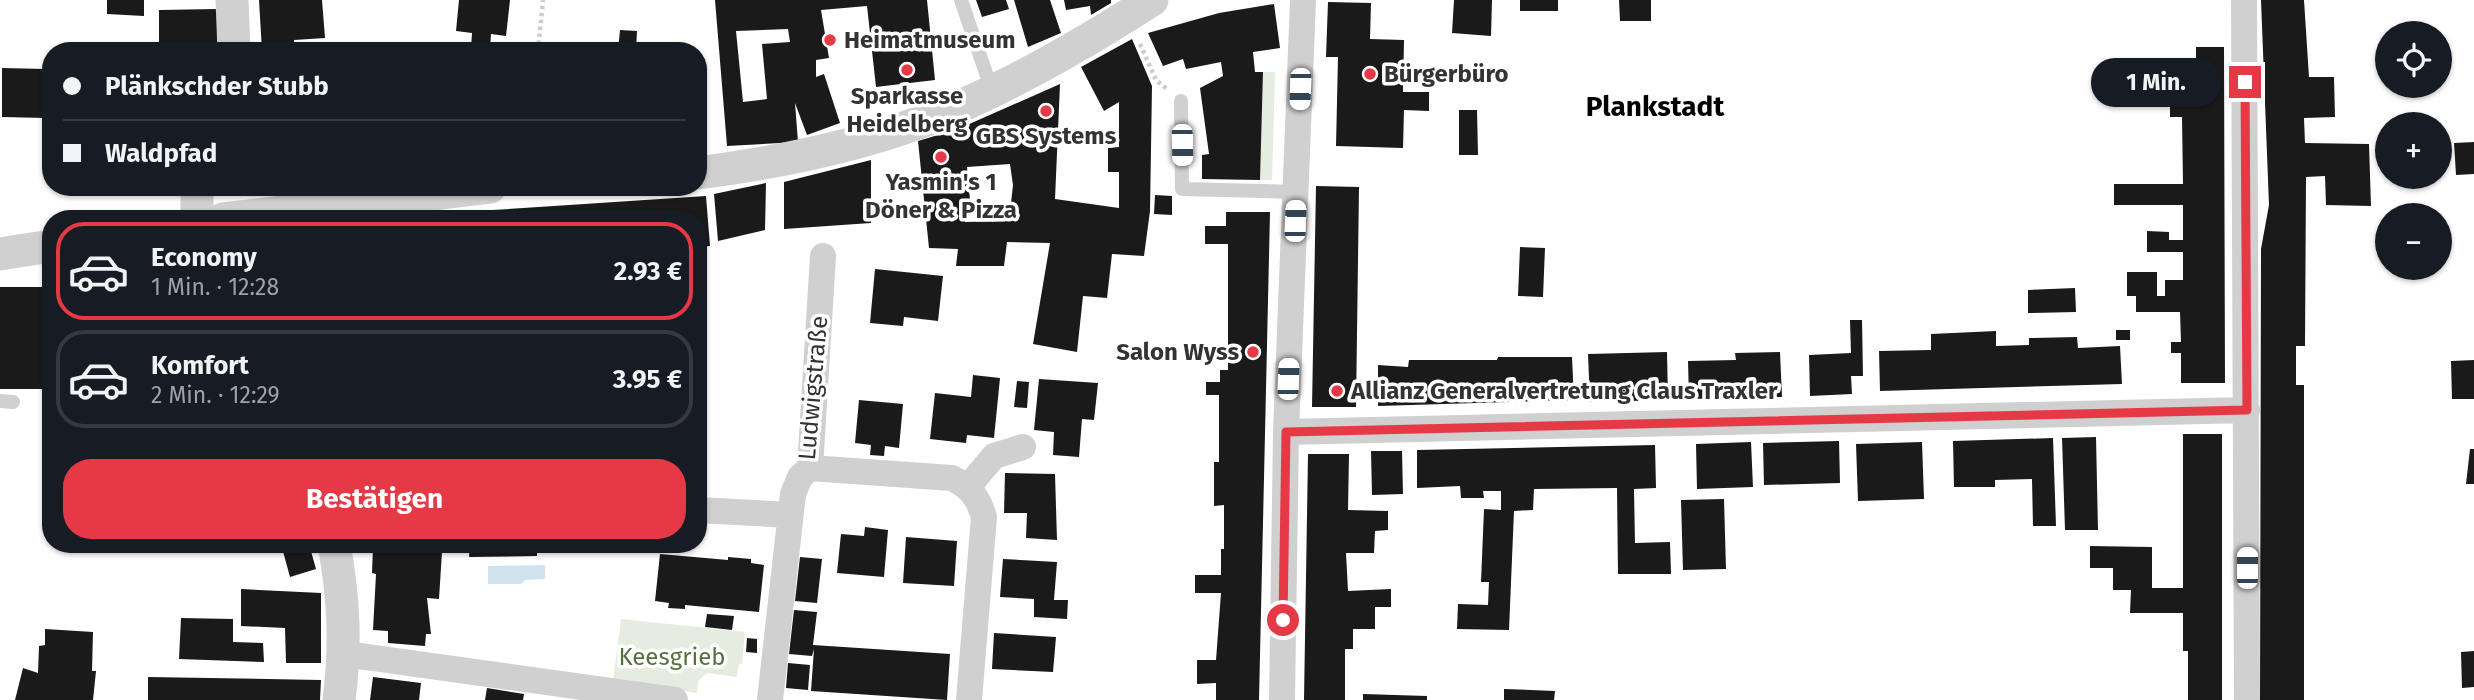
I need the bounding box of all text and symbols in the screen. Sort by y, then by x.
map controls [2375,21,2452,280]
button: locate [2375,21,2452,98]
place label: Heimatmuseum [844,26,1016,54]
marker: Heimatmuseum [822,32,838,48]
callout: 1 Min. [2091,57,2220,106]
place label: Bürgerbüro [1384,60,1508,88]
marker: Sparkasse Heidelberg [899,62,915,78]
marker: Bürgerbüro [1362,66,1378,82]
route end [2229,66,2261,98]
car [1289,68,1312,110]
text: 1 Min. [2126,68,2186,96]
text: Plänkschder Stubb [105,71,329,102]
place label: Sparkasse Heidelberg [847,82,968,138]
district label: Plankstadt [1586,90,1725,123]
marker: GBS Systems [1038,103,1054,119]
button: + [2375,112,2452,189]
place label: GBS Systems [976,122,1117,150]
car [1172,124,1193,166]
text: Waldpfad [105,138,217,169]
marker: Yasmin's 1 Döner & Pizza [933,149,949,165]
place label: Yasmin's 1 Döner & Pizza [865,168,1017,224]
car [1284,200,1307,242]
button: − [2375,203,2452,280]
icon: car [67,240,130,303]
text: Economy [151,242,257,273]
text: 2.93 € [614,256,682,287]
text: 1 Min. · 12:28 [151,273,279,301]
street label: Ludwigstraße [793,315,833,461]
place label: Salon Wyss [1116,338,1239,366]
marker: Salon Wyss [1245,344,1261,360]
icon: car [67,348,130,411]
text: Komfort [151,350,249,381]
car [1277,358,1300,400]
text: 3.95 € [613,364,682,395]
place label: Allianz Generalvertretung Claus Traxler [1350,377,1778,405]
text: 2 Min. · 12:29 [151,381,280,409]
marker: Allianz Generalvertretung Claus Traxler [1329,383,1345,399]
button: Bestätigen [63,459,686,539]
car [2237,547,2258,589]
route start [1267,604,1299,636]
park label: Keesgrieb [618,643,726,671]

